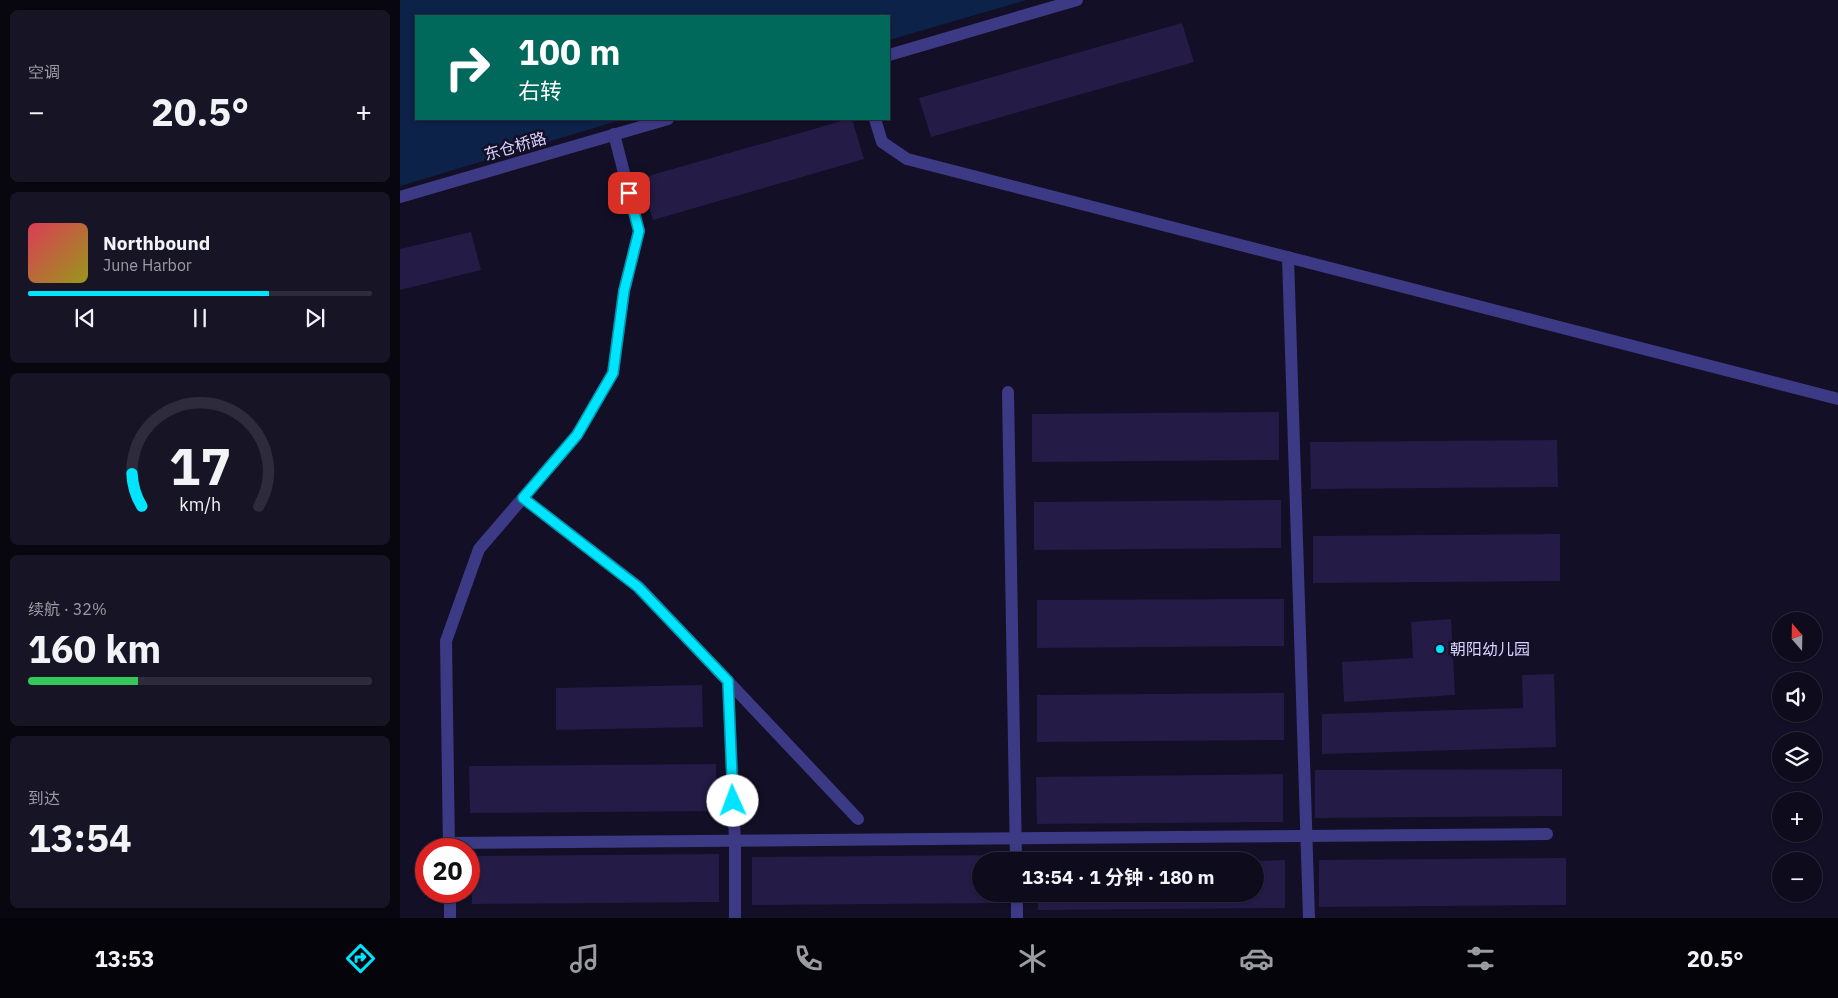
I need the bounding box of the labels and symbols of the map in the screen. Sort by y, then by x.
street label: 东仓桥路 [481,128,549,164]
pin [608,172,650,214]
north arrow [1772,612,1822,662]
place label: 朝阳幼儿园 [1450,639,1530,659]
marker: 朝阳幼儿园 [1434,643,1446,655]
position arrow [706,774,758,826]
speed limit sign: 20 [415,838,480,903]

